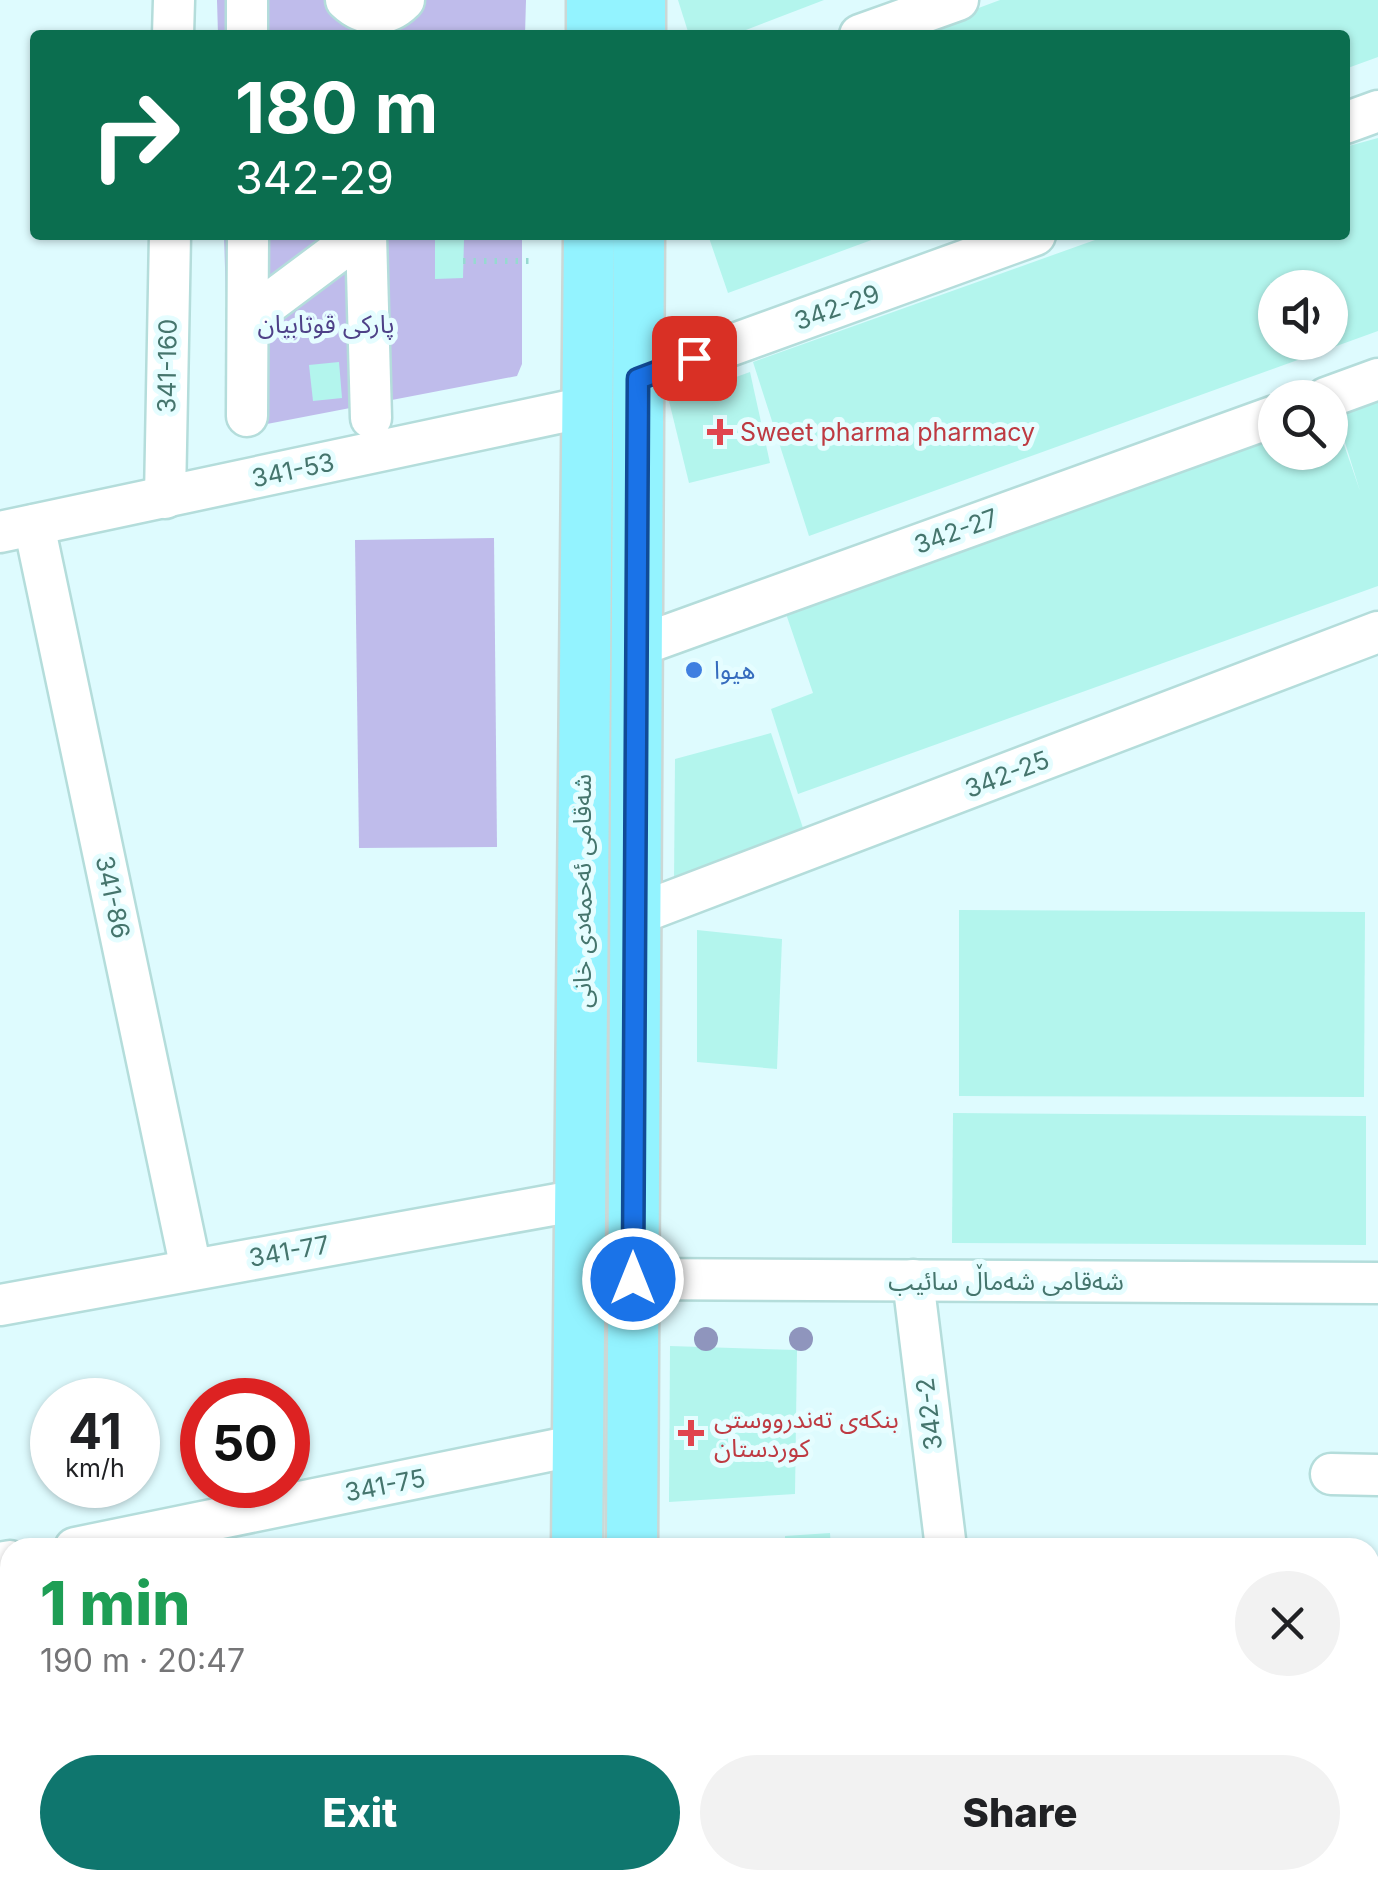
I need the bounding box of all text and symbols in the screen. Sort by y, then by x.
text: 180 m [235,65,438,150]
icon: right [70,70,200,200]
text: 342-29 [235,150,394,205]
map controls [1258,270,1348,470]
button: sound [1258,270,1348,360]
street label: 342-29 [790,278,884,336]
park label: پارکی قوتابیان [258,309,394,340]
pin [652,316,737,401]
street label: 341-160 [151,319,183,413]
icon: arrive [667,331,722,386]
button: search [1258,380,1348,470]
place label: Sweet pharma pharmacy [740,417,1035,447]
marker: Sweet pharma pharmacy [709,421,731,443]
street label: 341-53 [249,447,337,493]
street label: 342-27 [910,502,1002,560]
place label: هيوا [714,655,755,685]
marker: هيوا [683,659,705,681]
street label: 342-25 [961,744,1053,804]
street label: شەقامی ئەحمەدی خانی [567,774,597,1008]
street label: 341-86 [90,853,136,941]
position arrow [581,1227,685,1331]
street label: 341-77 [247,1229,331,1273]
street label: شەقامی شەماڵ سائیب [888,1263,1124,1296]
street label: 342-2 [910,1376,948,1452]
speed limit sign: 50 [180,1378,310,1508]
text: 41 [68,1401,122,1461]
place label: بنکەی تەندرووستی کوردستان [714,1404,899,1463]
marker: بنکەی تەندرووستی کوردستان [678,1420,704,1446]
text: km/h [65,1453,125,1483]
street label: 341-75 [342,1463,428,1507]
text: 1 min [40,1567,190,1639]
button: close [1235,1571,1340,1676]
text: 190 m · 20:47 [40,1641,245,1680]
button: Exit [40,1755,680,1870]
button: Share [700,1755,1340,1870]

